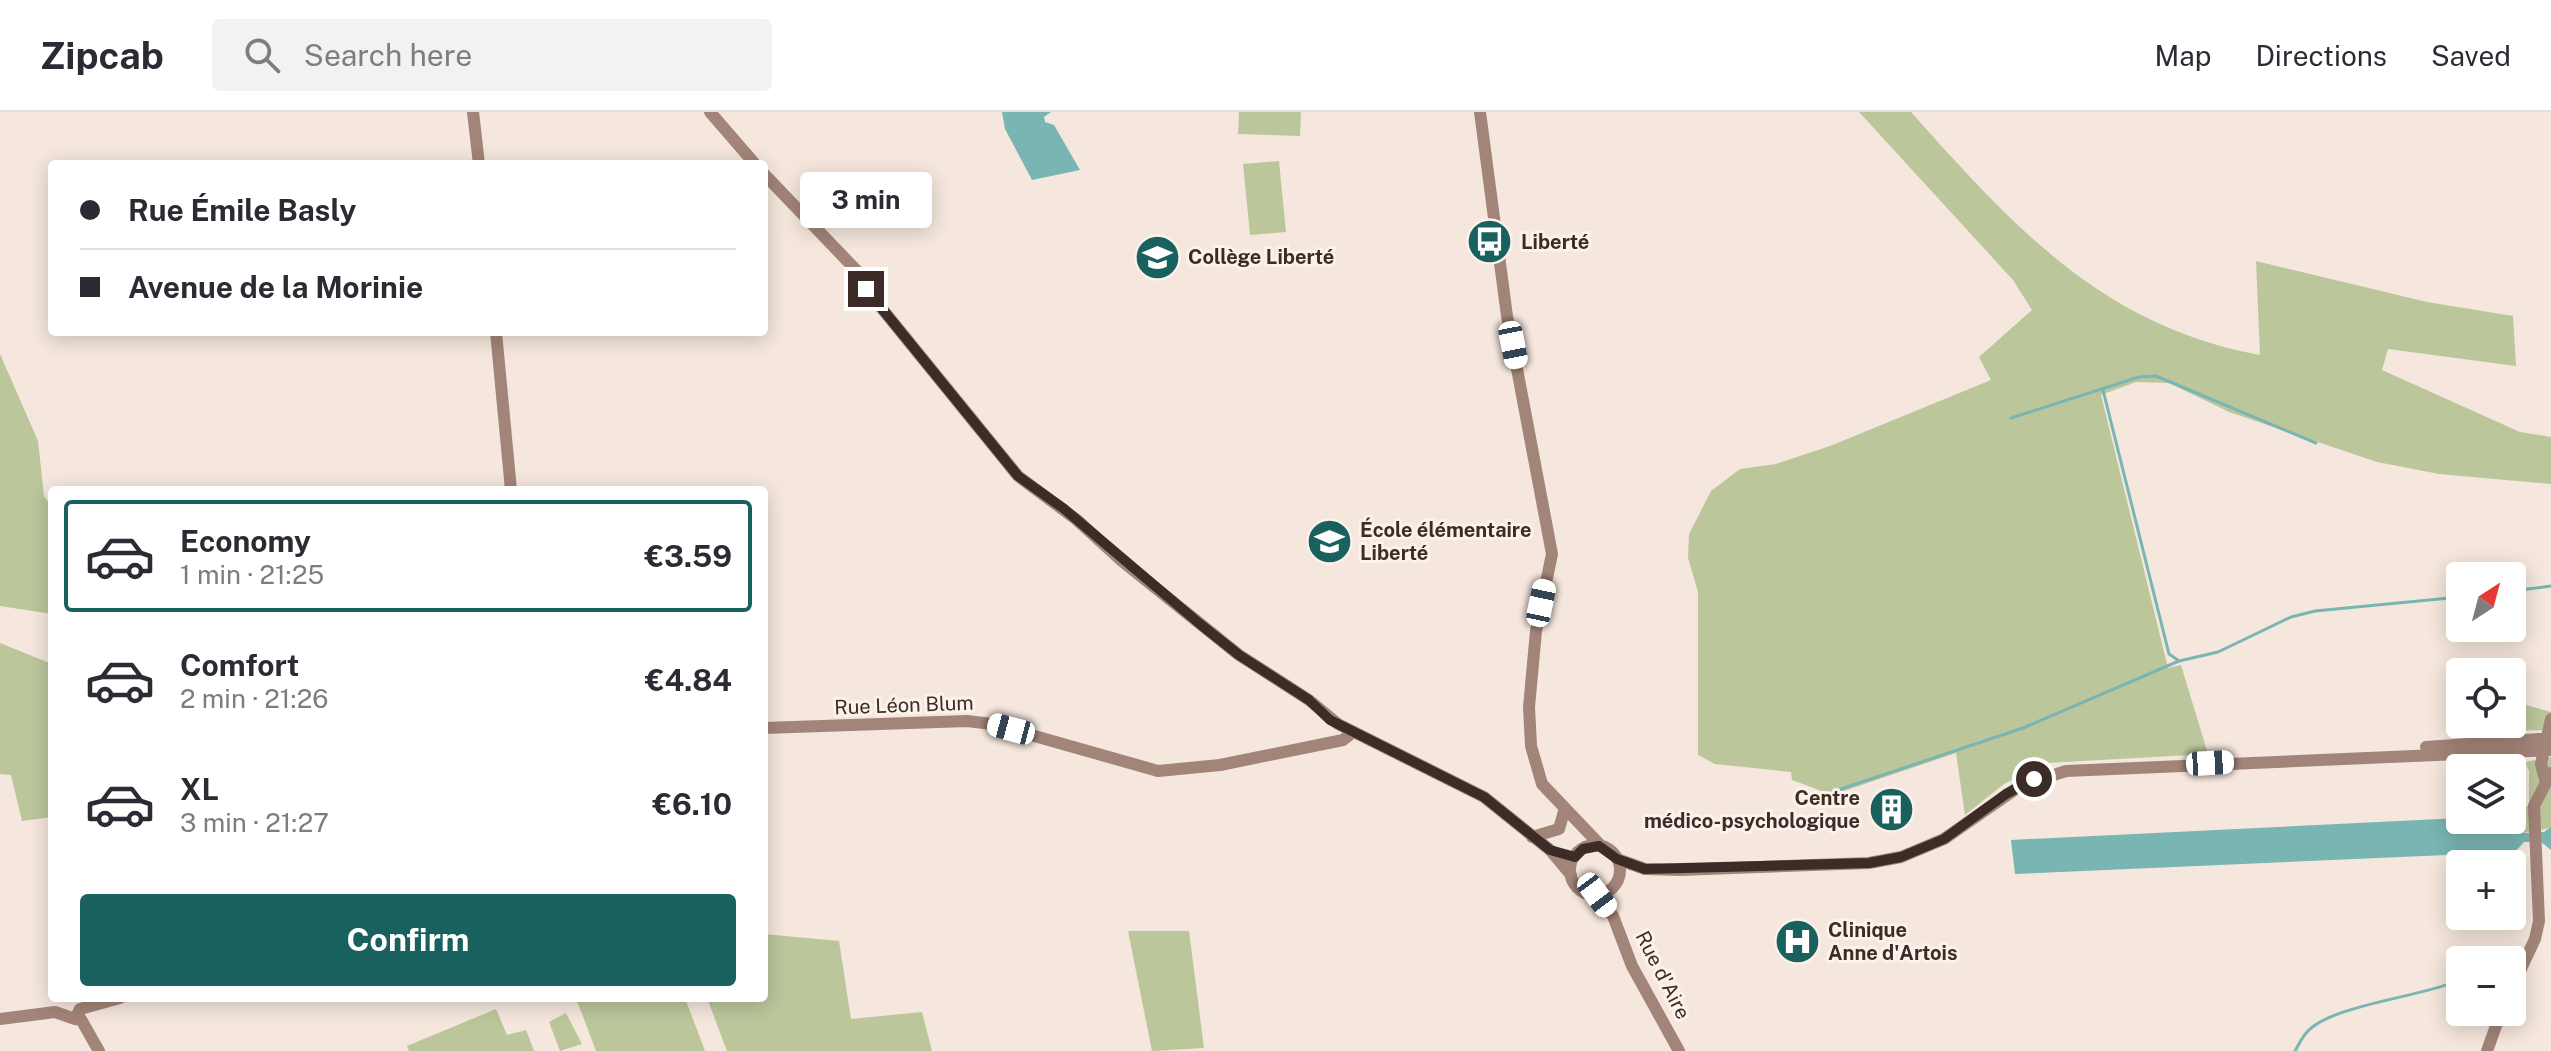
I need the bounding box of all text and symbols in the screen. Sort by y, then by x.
search box [212,19,772,91]
text: Zipcab [40,33,164,78]
icon: search [240,33,284,77]
text: Search here [304,37,472,73]
text: Map [2155,39,2211,72]
text: Directions [2255,39,2387,72]
text: Saved [2431,39,2511,72]
callout: 3 min [800,173,932,229]
text: 3 min [832,184,900,215]
text: Rue Émile Basly [128,192,356,228]
bus stop icon: Liberté [1466,218,1514,266]
place label: Liberté [1521,230,1589,254]
school or university icon: Collège Liberté [1133,233,1181,281]
place label: Collège Liberté [1188,245,1334,269]
text: Avenue de la Morinie [128,269,423,305]
route end [848,271,884,307]
car [1497,319,1529,371]
place label: École élémentaire Liberté [1360,517,1532,565]
school or university icon: École élémentaire Liberté [1305,518,1353,566]
icon: car [84,520,156,592]
text: Economy [180,523,311,559]
text: €3.59 [644,538,732,574]
text: 1 min · 21:25 [180,559,324,590]
north arrow [2446,562,2526,642]
map controls [2446,562,2526,1026]
car [1524,577,1558,629]
icon: car [84,644,156,716]
text: Comfort [180,647,299,683]
button: locate [2446,658,2526,738]
text: €4.84 [645,662,732,698]
text: 2 min · 21:26 [180,683,329,714]
street label: Rue Léon Blum [834,691,974,719]
car [985,711,1037,747]
car [2185,750,2235,776]
button: layers [2446,754,2526,834]
route start [2016,761,2052,797]
icon: car [84,768,156,840]
text: XL [180,771,219,807]
text: €6.10 [652,786,732,822]
place label: Centre médico-psychologique [1644,786,1860,833]
building icon: Centre médico-psychologique [1867,786,1915,834]
text: 3 min · 21:27 [180,807,329,838]
button: + [2446,850,2526,930]
car [1573,869,1621,921]
button: Confirm [80,894,736,986]
hospital icon: Clinique Anne d'Artois [1773,918,1821,966]
place label: Clinique Anne d'Artois [1828,918,1957,965]
street label: Rue d'Aire [1631,927,1695,1023]
button: − [2446,946,2526,1026]

